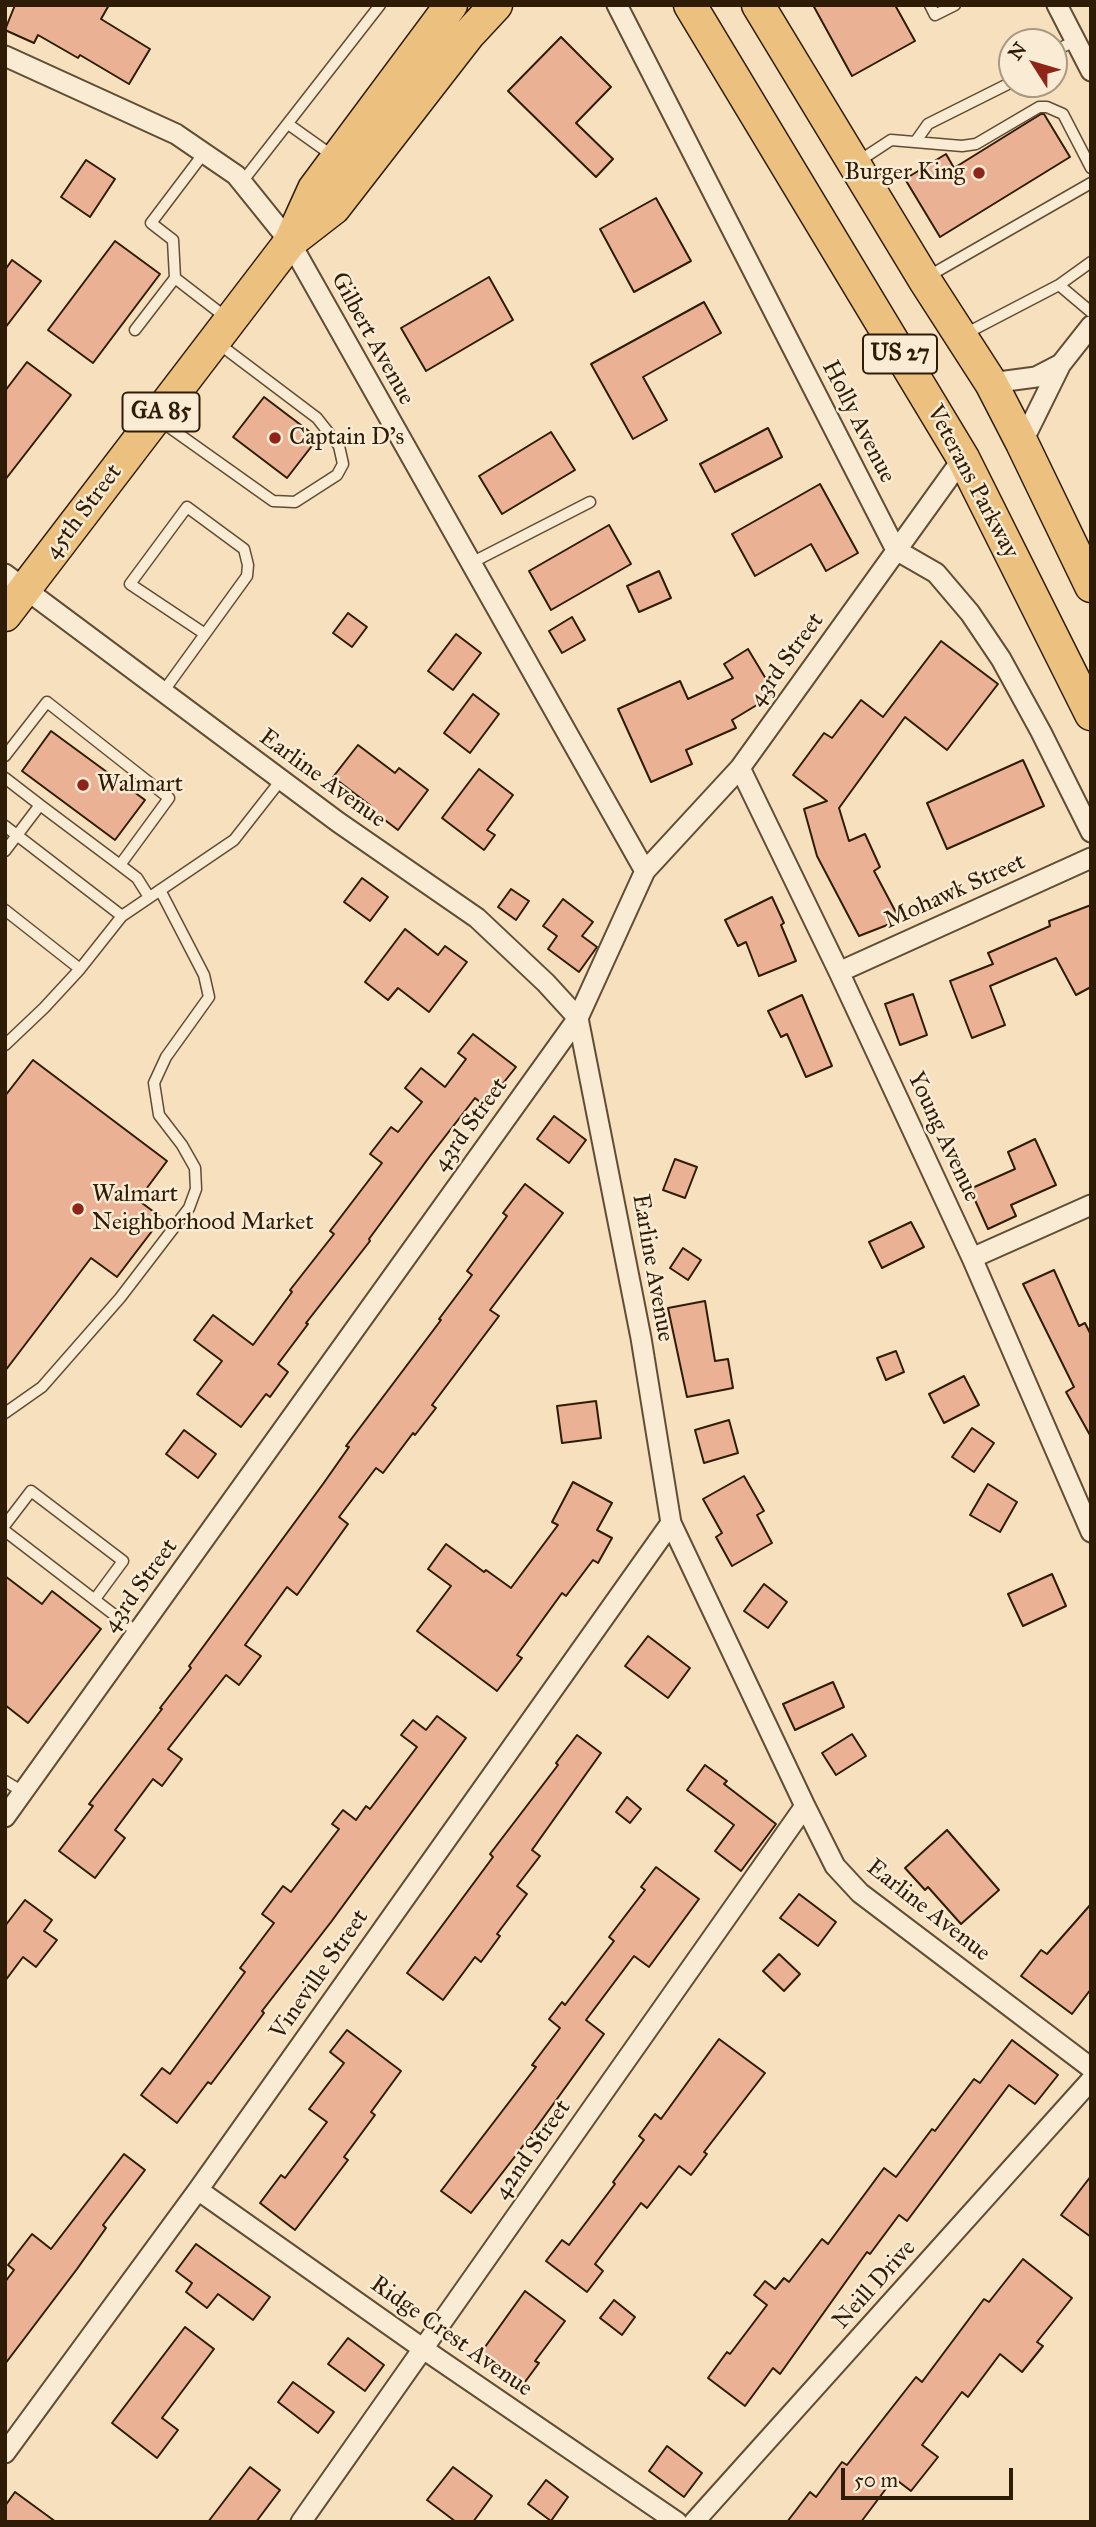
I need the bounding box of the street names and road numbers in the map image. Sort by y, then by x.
street label: Gilbert Avenue [324,268,420,410]
road number: US 27 [863,334,937,374]
street label: Holly Avenue [815,356,901,488]
road number: GA 85 [122,392,200,432]
street label: Veterans Parkway [919,400,1025,564]
street label: 45th Street [39,459,129,565]
street label: 43rd Street [743,608,831,712]
street label: Earline Avenue [253,723,391,835]
street label: Mohawk Street [880,848,1030,936]
street label: Young Avenue [900,1067,986,1207]
street label: 43rd Street [427,1073,515,1177]
street label: Earline Avenue [625,1192,679,1344]
street label: 43rd Street [97,1534,185,1638]
street label: Earline Avenue [860,1854,996,1968]
street label: Vineville Street [265,1904,375,2046]
street label: 42nd Street [488,2095,578,2205]
street label: Neill Drive [827,2234,923,2336]
street label: Ridge Crest Avenue [364,2270,538,2404]

